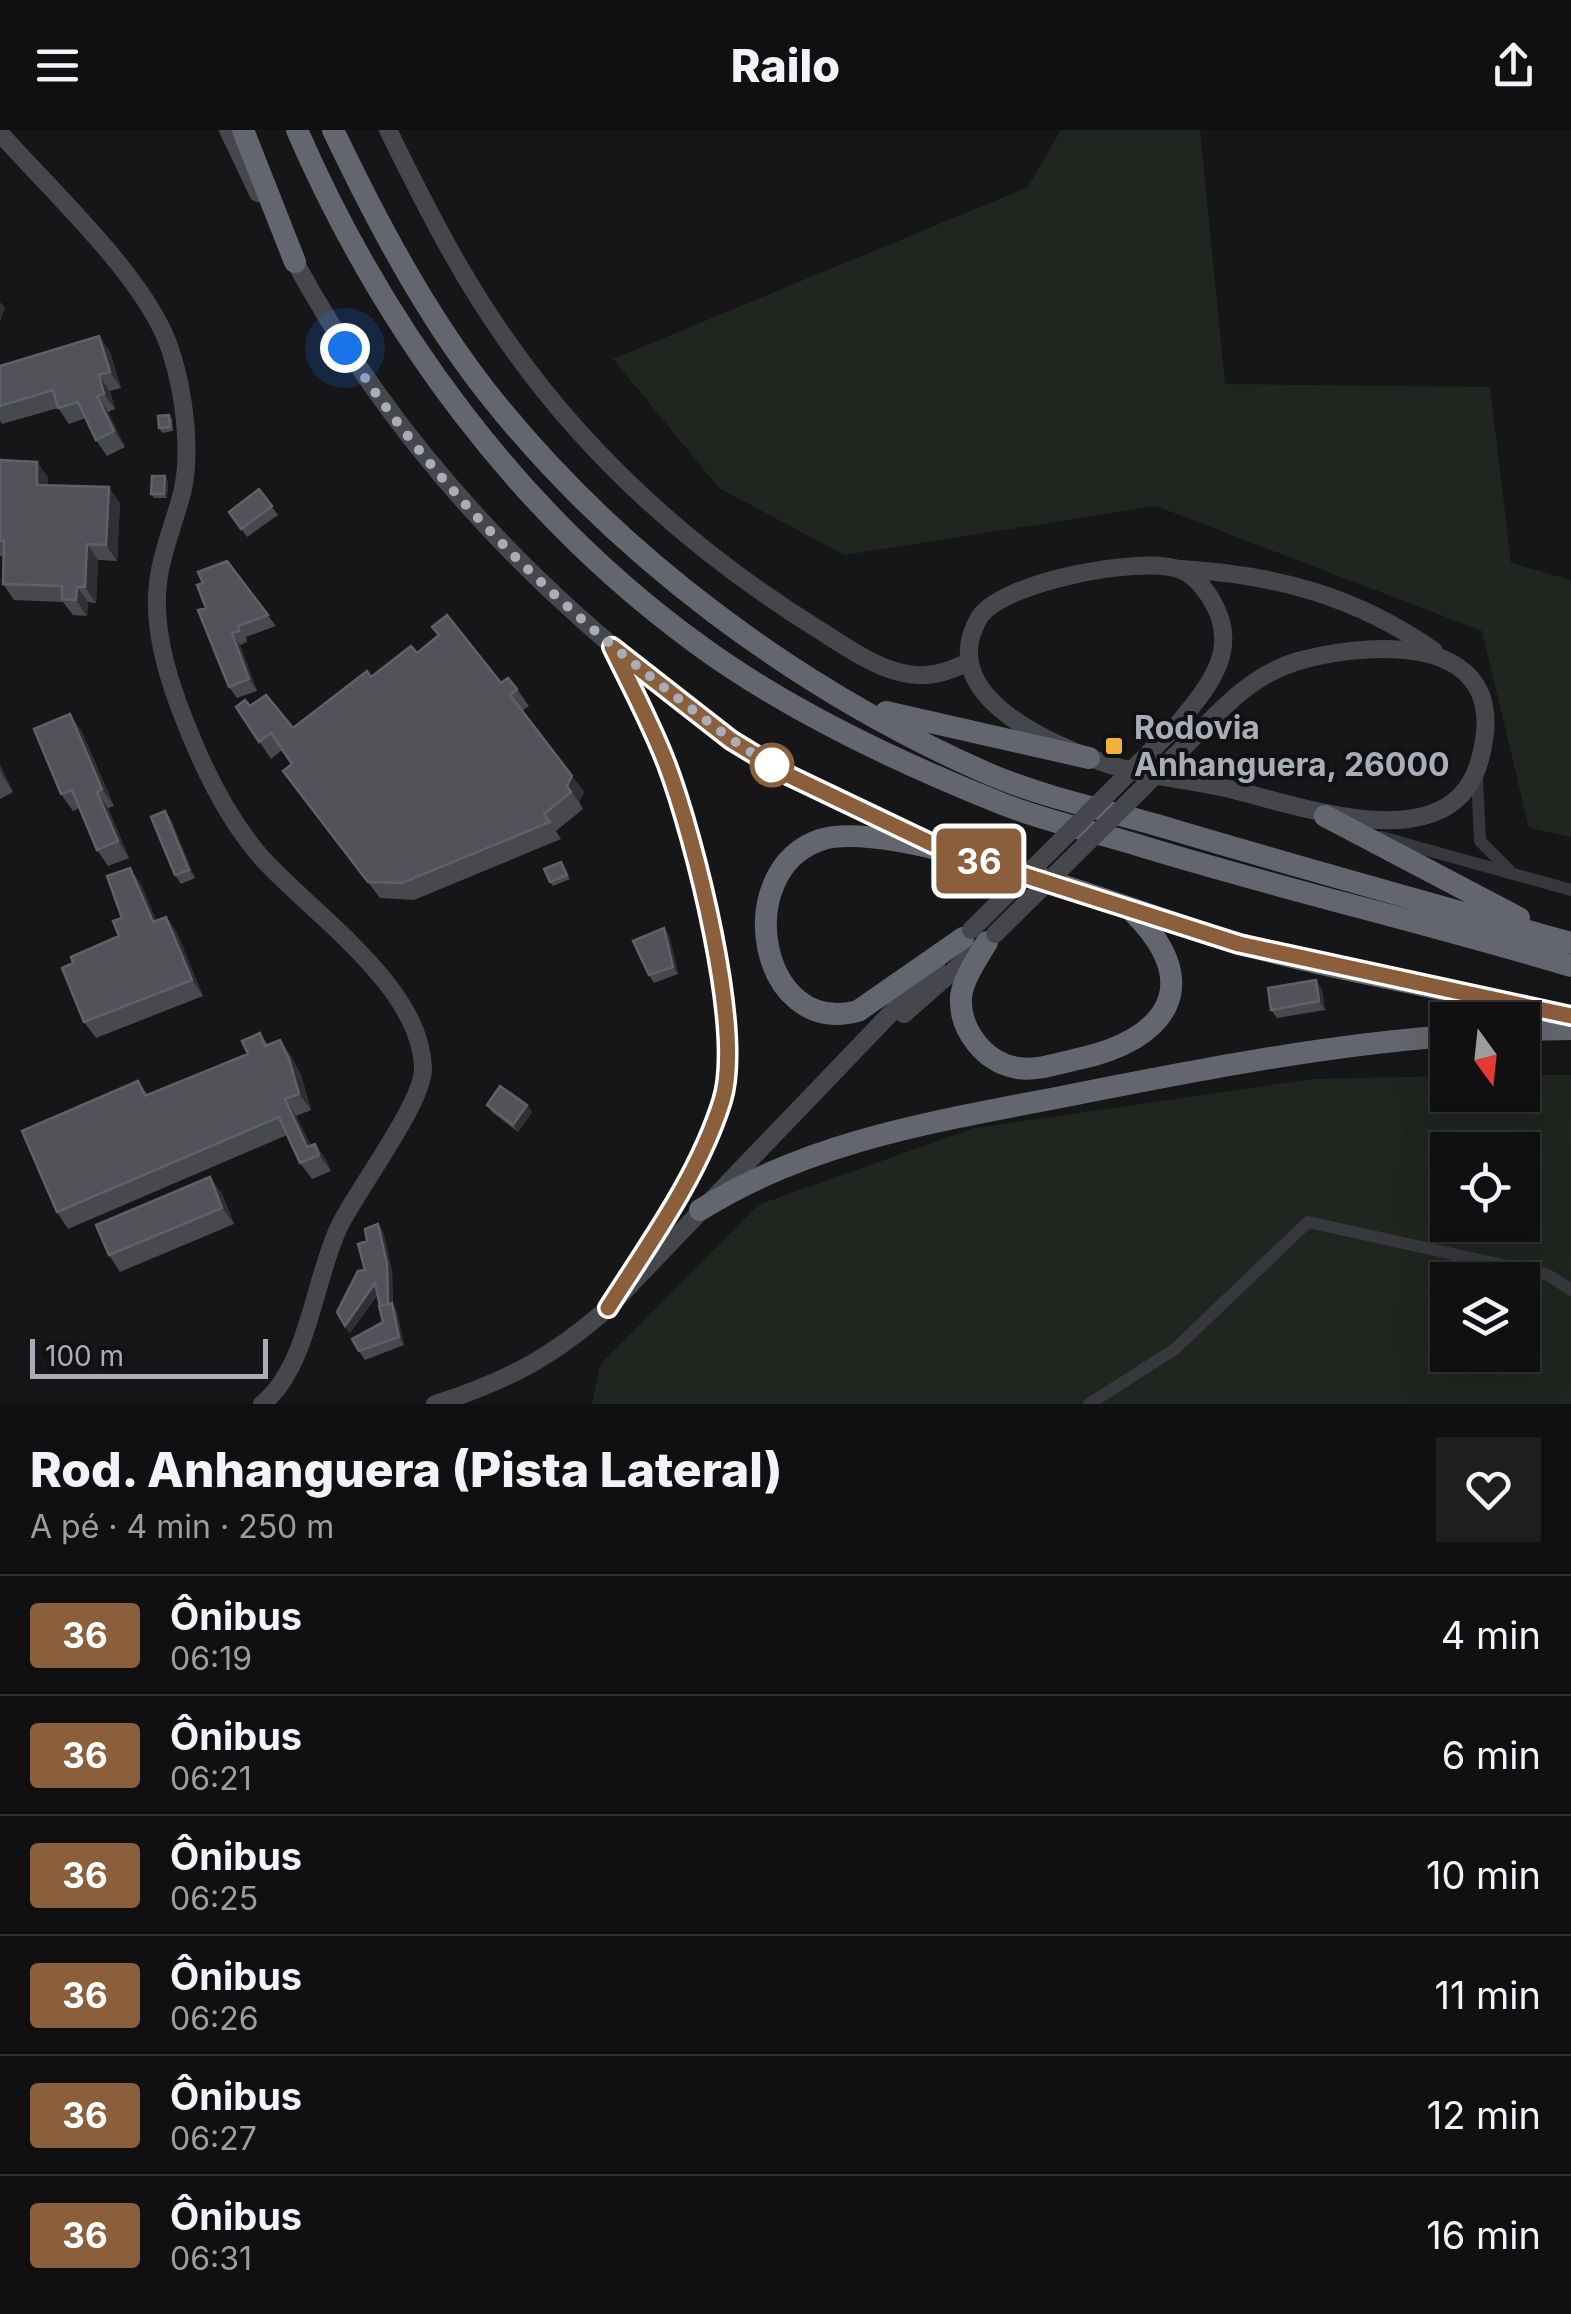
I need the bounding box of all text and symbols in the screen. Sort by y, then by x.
icon: menu [30,38,85,93]
text: Railo [731,38,840,93]
icon: share [1486,38,1541,93]
your location [320,323,370,373]
place label: Rodovia Anhanguera, 26000 [1134,708,1450,784]
marker: Rodovia Anhanguera, 26000 [1103,735,1125,757]
unlabelled marker [751,744,793,786]
line badge: 36 [934,828,1024,894]
text: 36 [956,840,1002,882]
north arrow [1430,1002,1540,1112]
map controls [1430,1002,1540,1372]
button: locate [1430,1132,1540,1242]
button: layers [1430,1262,1540,1372]
scale bar [30,1334,268,1378]
text: 100 m [45,1339,124,1373]
button: heart [1436,1437,1541,1542]
text: Rod. Anhanguera (Pista Lateral) [30,1440,782,1499]
text: A pé · 4 min · 250 m [30,1507,334,1546]
text: Ônibus [170,1593,302,1639]
text: 4 min [1441,1612,1541,1658]
text: 36 [62,1614,108,1656]
text: 06:19 [170,1639,252,1678]
text: Ônibus [170,1713,302,1759]
text: 6 min [1442,1732,1541,1778]
text: 36 [62,1734,108,1776]
text: 06:21 [170,1759,252,1798]
text: Ônibus [170,1833,302,1879]
text: 10 min [1426,1852,1541,1898]
text: 36 [62,1854,108,1896]
text: 06:25 [170,1879,258,1918]
text: Ônibus [170,1953,302,1999]
text: 11 min [1434,1972,1541,2018]
text: 36 [62,1974,108,2016]
text: 06:26 [170,1999,259,2038]
text: Ônibus [170,2073,302,2119]
text: 12 min [1427,2092,1541,2138]
text: 36 [62,2094,108,2136]
text: 06:27 [170,2119,257,2158]
text: Ônibus [170,2193,302,2239]
text: 16 min [1426,2212,1541,2258]
text: 36 [62,2214,108,2256]
text: 06:31 [170,2239,252,2278]

